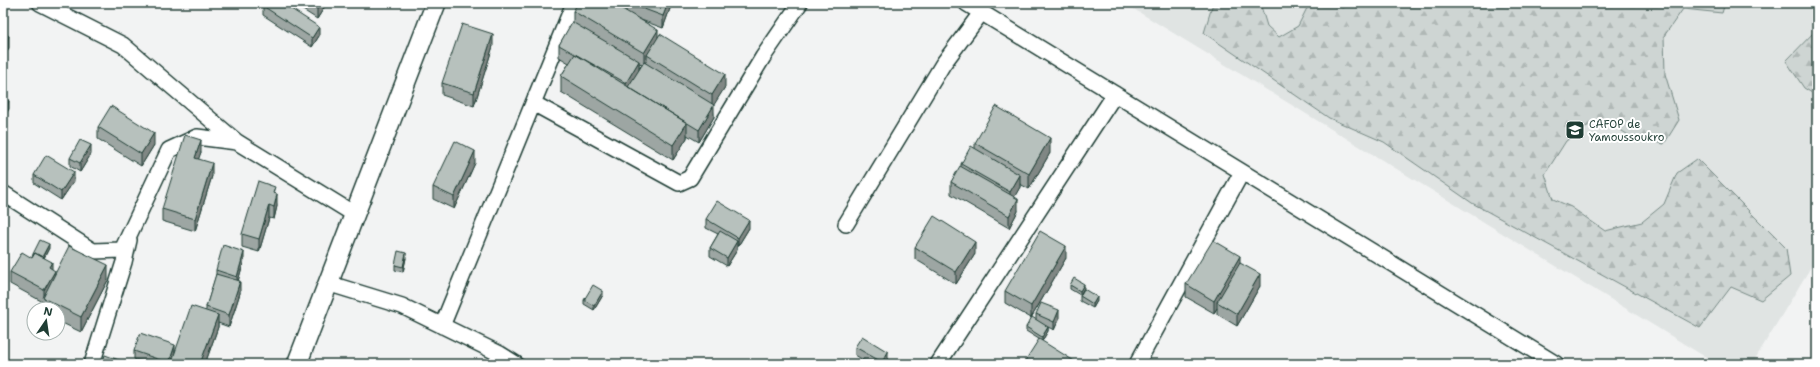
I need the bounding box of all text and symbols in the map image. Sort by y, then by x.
place label: CAFOP de Yamoussoukro [1589,117,1665,145]
school or university icon: CAFOP de Yamoussoukro [1564,119,1586,141]
north arrow [26,301,66,341]
text: N [42,303,54,320]

